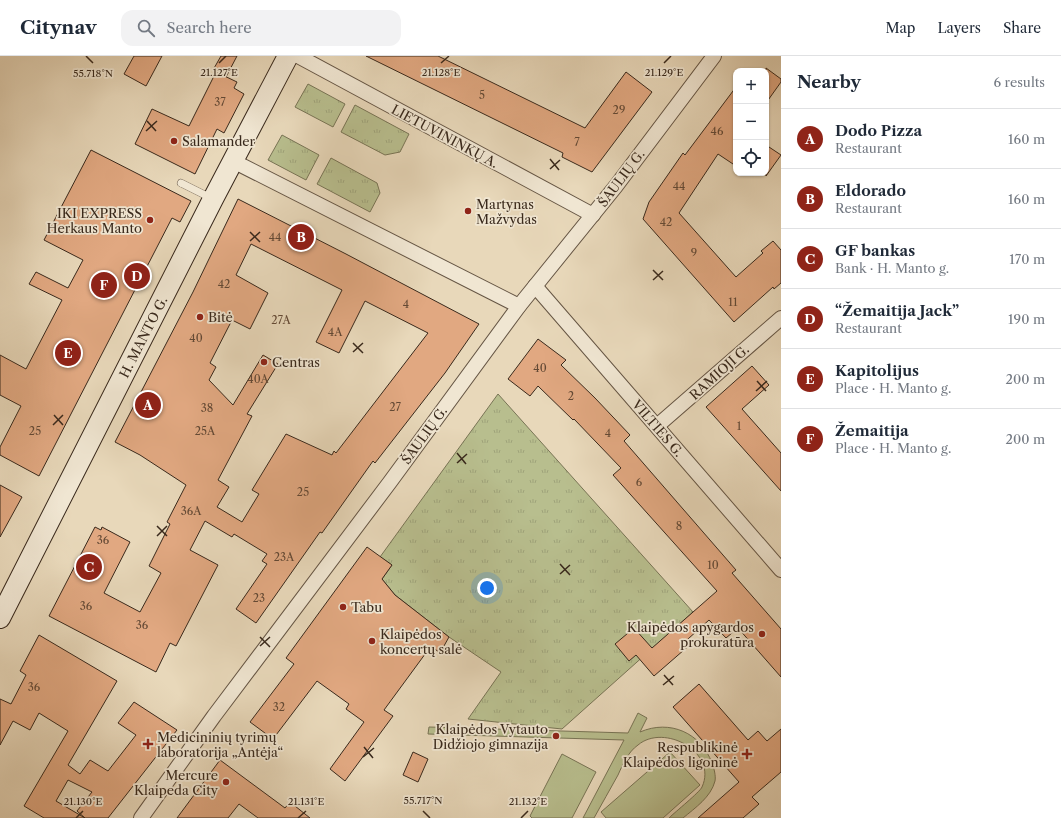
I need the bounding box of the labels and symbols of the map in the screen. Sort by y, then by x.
text: 21.127°E [200,66,238,79]
text: 21.128°E [422,66,460,79]
text: 21.129°E [645,66,683,79]
text: 55.718°N [73,67,113,80]
house number: 5 [479,88,485,102]
house number: 37 [214,95,226,109]
street label: LIETUVININKŲ A. [389,101,501,171]
house number: 29 [613,103,625,117]
house number: 46 [711,124,724,138]
place label: Salamander [182,133,256,149]
house number: 7 [574,135,580,149]
marker: Salamander [169,136,179,146]
street label: ŠAULIŲ G. [594,146,648,210]
house number: 44 [673,179,685,193]
place label: Martynas Mažvydas [476,196,537,227]
place label: IKI EXPRESS Herkaus Manto [47,205,142,236]
marker: Martynas Mažvydas [463,206,473,216]
marker: IKI EXPRESS Herkaus Manto [145,215,155,225]
house number: 42 [660,215,672,229]
pin: B [288,222,314,252]
house number: 44 [269,230,281,244]
house number: 9 [691,246,697,260]
pin: D [124,261,150,291]
pin: F [91,270,117,300]
house number: 42 [218,277,230,291]
street label: H. MANTO G. [116,294,170,380]
house number: 11 [728,295,738,309]
house number: 4 [403,297,409,311]
place label: Bitė [208,309,233,325]
marker: Bitė [195,312,205,322]
house number: 27A [271,313,292,327]
house number: 4A [328,325,343,339]
house number: 40 [189,331,203,345]
pin: E [55,338,81,368]
street label: RAMIOJI G. [686,341,752,403]
place label: Centras [272,354,320,370]
marker: Centras [259,357,269,367]
house number: 40 [533,361,547,375]
house number: 40A [247,372,270,386]
house number: 2 [568,389,574,403]
pin: A [135,390,161,420]
street label: VILTIES G. [628,396,687,460]
house number: 27 [389,400,401,414]
house number: 38 [201,401,213,415]
street label: ŠAULIŲ G. [398,403,450,467]
house number: 1 [737,419,742,433]
house number: 25 [29,424,41,438]
house number: 25A [195,424,216,438]
house number: 4 [605,426,611,440]
house number: 6 [636,475,643,489]
house number: 25 [297,485,309,499]
house number: 36A [181,504,202,518]
house number: 8 [676,519,682,533]
house number: 36 [97,533,110,547]
house number: 23A [274,550,295,564]
pin: C [76,552,102,582]
house number: 10 [707,558,719,572]
your location [477,578,497,598]
house number: 23 [253,591,265,605]
house number: 36 [80,599,93,613]
place label: Tabu [351,599,382,615]
marker: Tabu [338,602,348,612]
house number: 36 [136,618,149,632]
place label: Klaipėdos apygardos prokuratūra [627,619,754,650]
place label: Klaipėdos koncertų salė [380,626,462,657]
marker: Klaipėdos apygardos prokuratūra [757,629,767,639]
marker: Klaipėdos koncertų salė [367,636,377,646]
house number: 36 [28,680,41,694]
house number: 32 [273,700,285,714]
place label: Klaipėdos Vytauto Didžiojo gimnazija [433,721,548,752]
place label: Medicininių tyrimų laboratorija „Antėja“ [157,729,284,760]
marker: Klaipėdos Vytauto Didžiojo gimnazija [551,731,561,741]
marker: Medicininių tyrimų laboratorija „Antėja“ [142,738,154,750]
place label: Respublikinė Klaipėdos ligoninė [623,739,738,770]
marker: Respublikinė Klaipėdos ligoninė [741,748,753,760]
place label: Mercure Klaipeda City [134,767,219,798]
marker: Mercure Klaipeda City [221,777,231,787]
text: 55.717°N [404,794,443,807]
text: 21.130°E [64,795,103,808]
text: 21.131°E [288,795,324,808]
text: 21.132°E [509,795,547,808]

